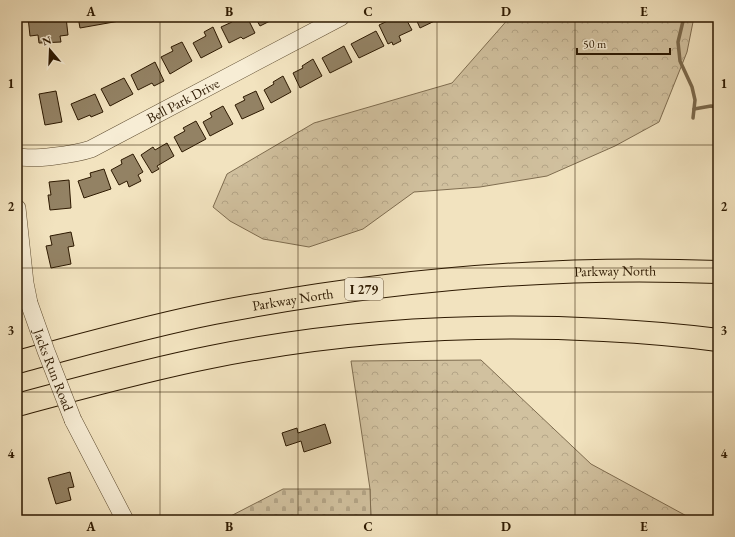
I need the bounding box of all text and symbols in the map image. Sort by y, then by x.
text: A [85,3,96,20]
text: B [225,3,233,20]
text: C [363,3,373,20]
text: D [501,3,511,20]
text: E [640,3,648,20]
north arrow [30,30,70,70]
scale bar [577,30,670,56]
text: N [40,32,53,49]
text: 50 m [583,36,607,52]
street label: Bell Park Drive [143,74,223,127]
text: 1 [8,75,15,92]
text: 1 [721,75,728,92]
text: 2 [8,198,15,215]
text: 2 [721,198,728,215]
street label: Parkway North [574,261,656,280]
road number: I 279 [345,278,383,300]
street label: Parkway North [251,284,335,315]
text: 3 [8,322,15,339]
text: 3 [721,322,728,339]
street label: Jacks Run Road [29,325,78,414]
text: 4 [8,445,15,462]
text: 4 [721,445,728,462]
text: A [85,518,96,535]
text: B [225,518,233,535]
text: C [363,518,373,535]
text: D [501,518,511,535]
text: E [640,518,648,535]

